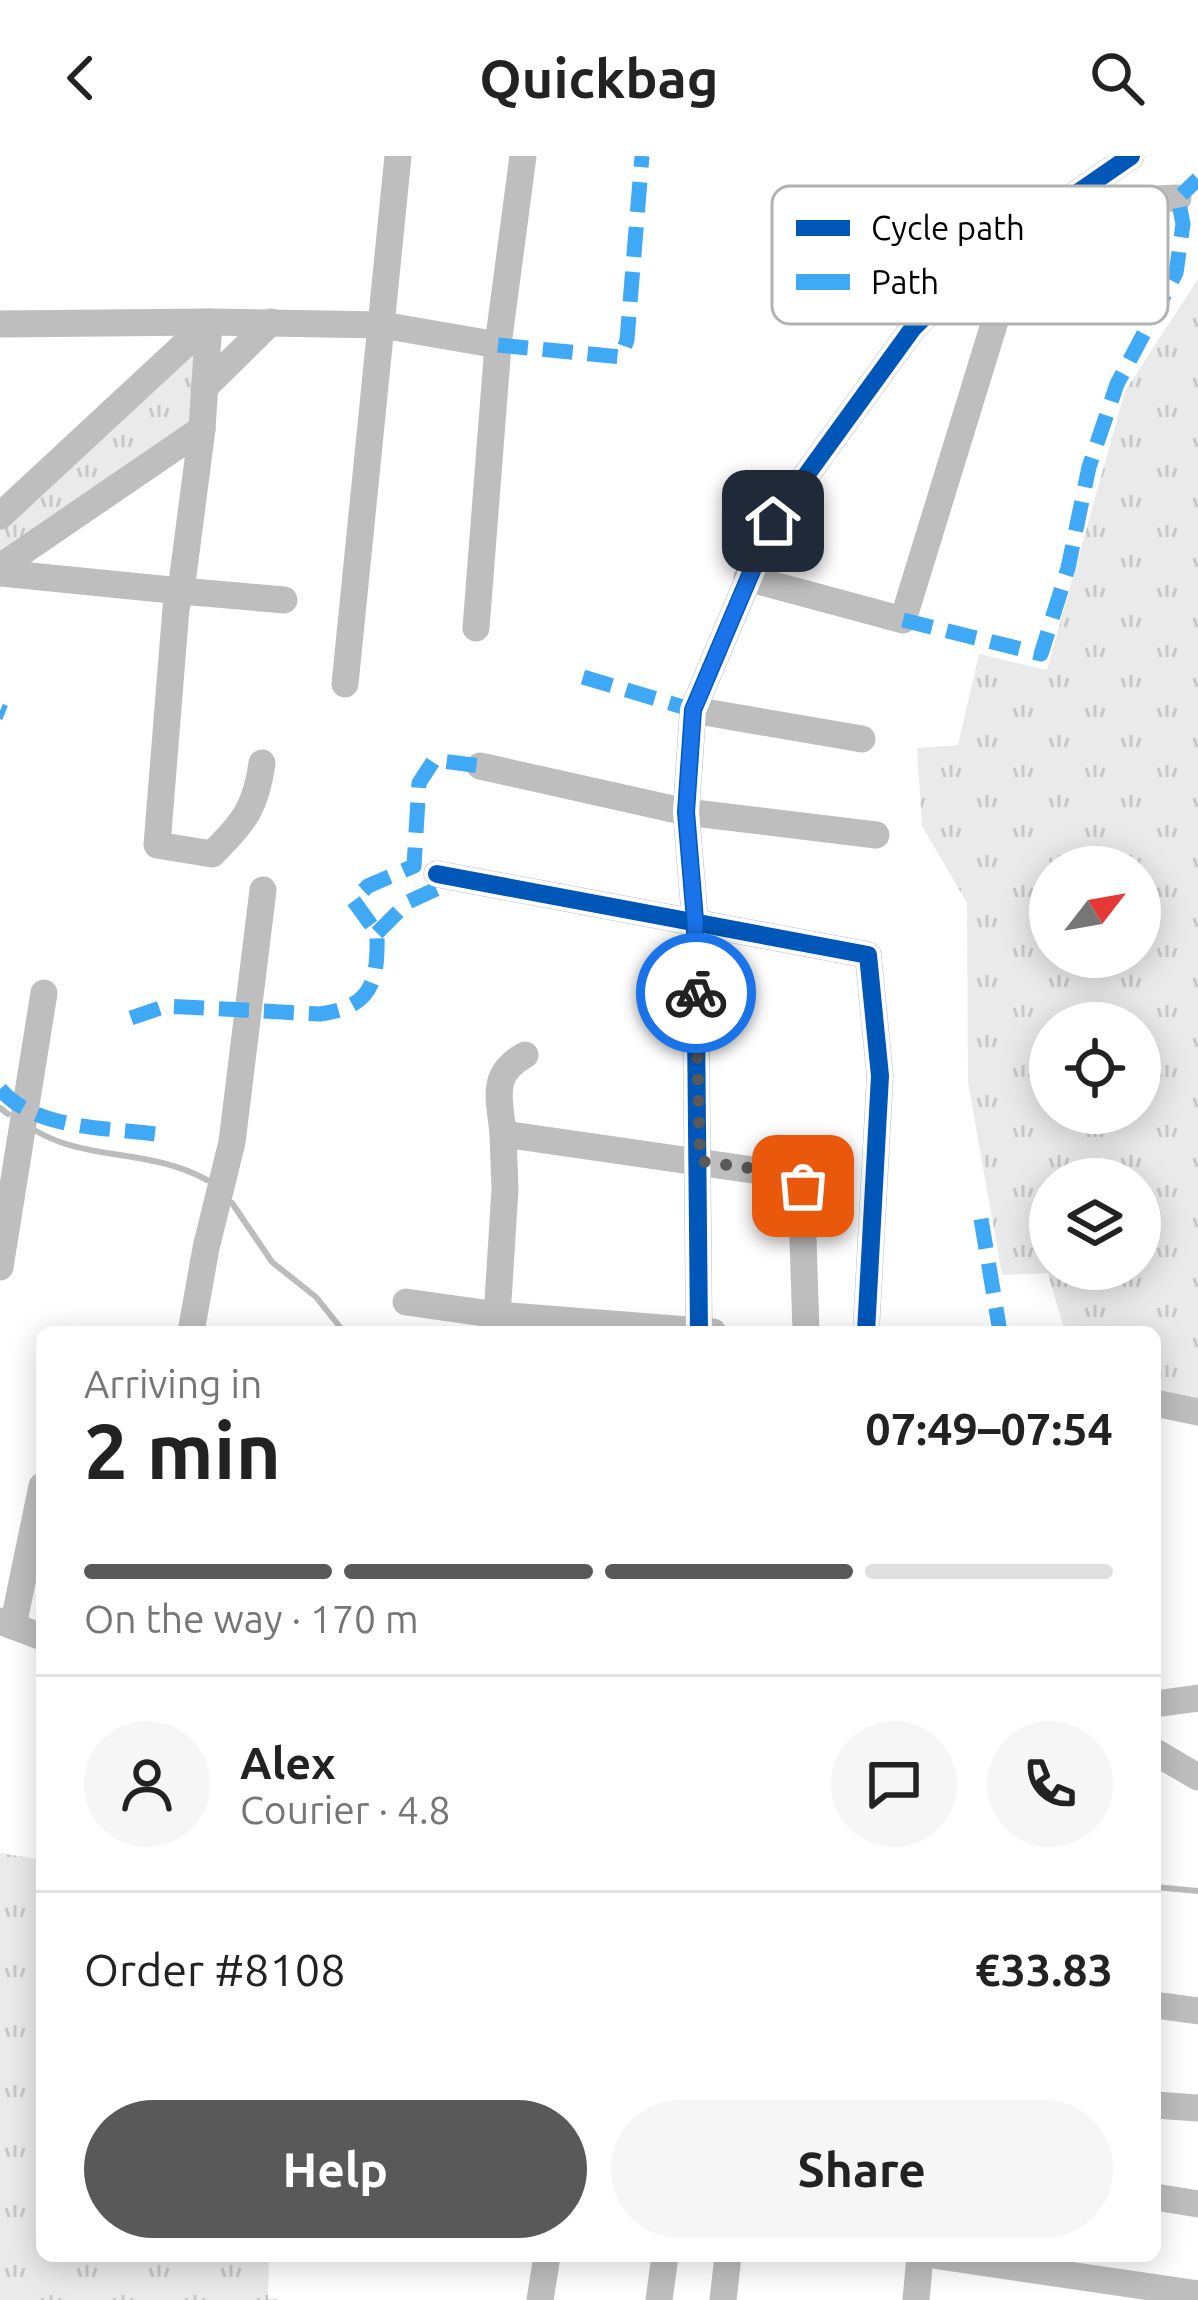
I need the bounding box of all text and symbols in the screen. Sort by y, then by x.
icon: back [48,45,114,111]
icon: search [1084,45,1150,111]
text: Quickbag [479,48,719,108]
legend [772,186,1168,324]
text: Cycle path [871,209,1025,246]
text: Path [871,263,939,300]
pin [722,470,824,572]
icon: home [740,488,806,554]
north arrow [1029,846,1161,978]
map controls [1029,846,1161,1290]
courier [636,933,756,1053]
icon: bike [663,960,729,1026]
button: locate [1029,1002,1161,1134]
pin [752,1135,854,1237]
icon: bag [770,1153,836,1219]
button: layers [1029,1158,1161,1290]
text: Arriving in [84,1362,262,1405]
text: 07:49–07:54 [865,1403,1113,1454]
text: 2 min [84,1406,281,1494]
text: On the way · 170 m [84,1597,419,1640]
button: person [84,1721,210,1847]
button: chat [831,1721,957,1847]
button: phone [987,1721,1113,1847]
text: Alex [240,1737,336,1788]
text: Courier · 4.8 [240,1788,451,1831]
text: Order #8108 [84,1944,346,1995]
text: €33.83 [975,1944,1113,1995]
button: Help [84,2100,587,2238]
button: Share [611,2100,1113,2238]

